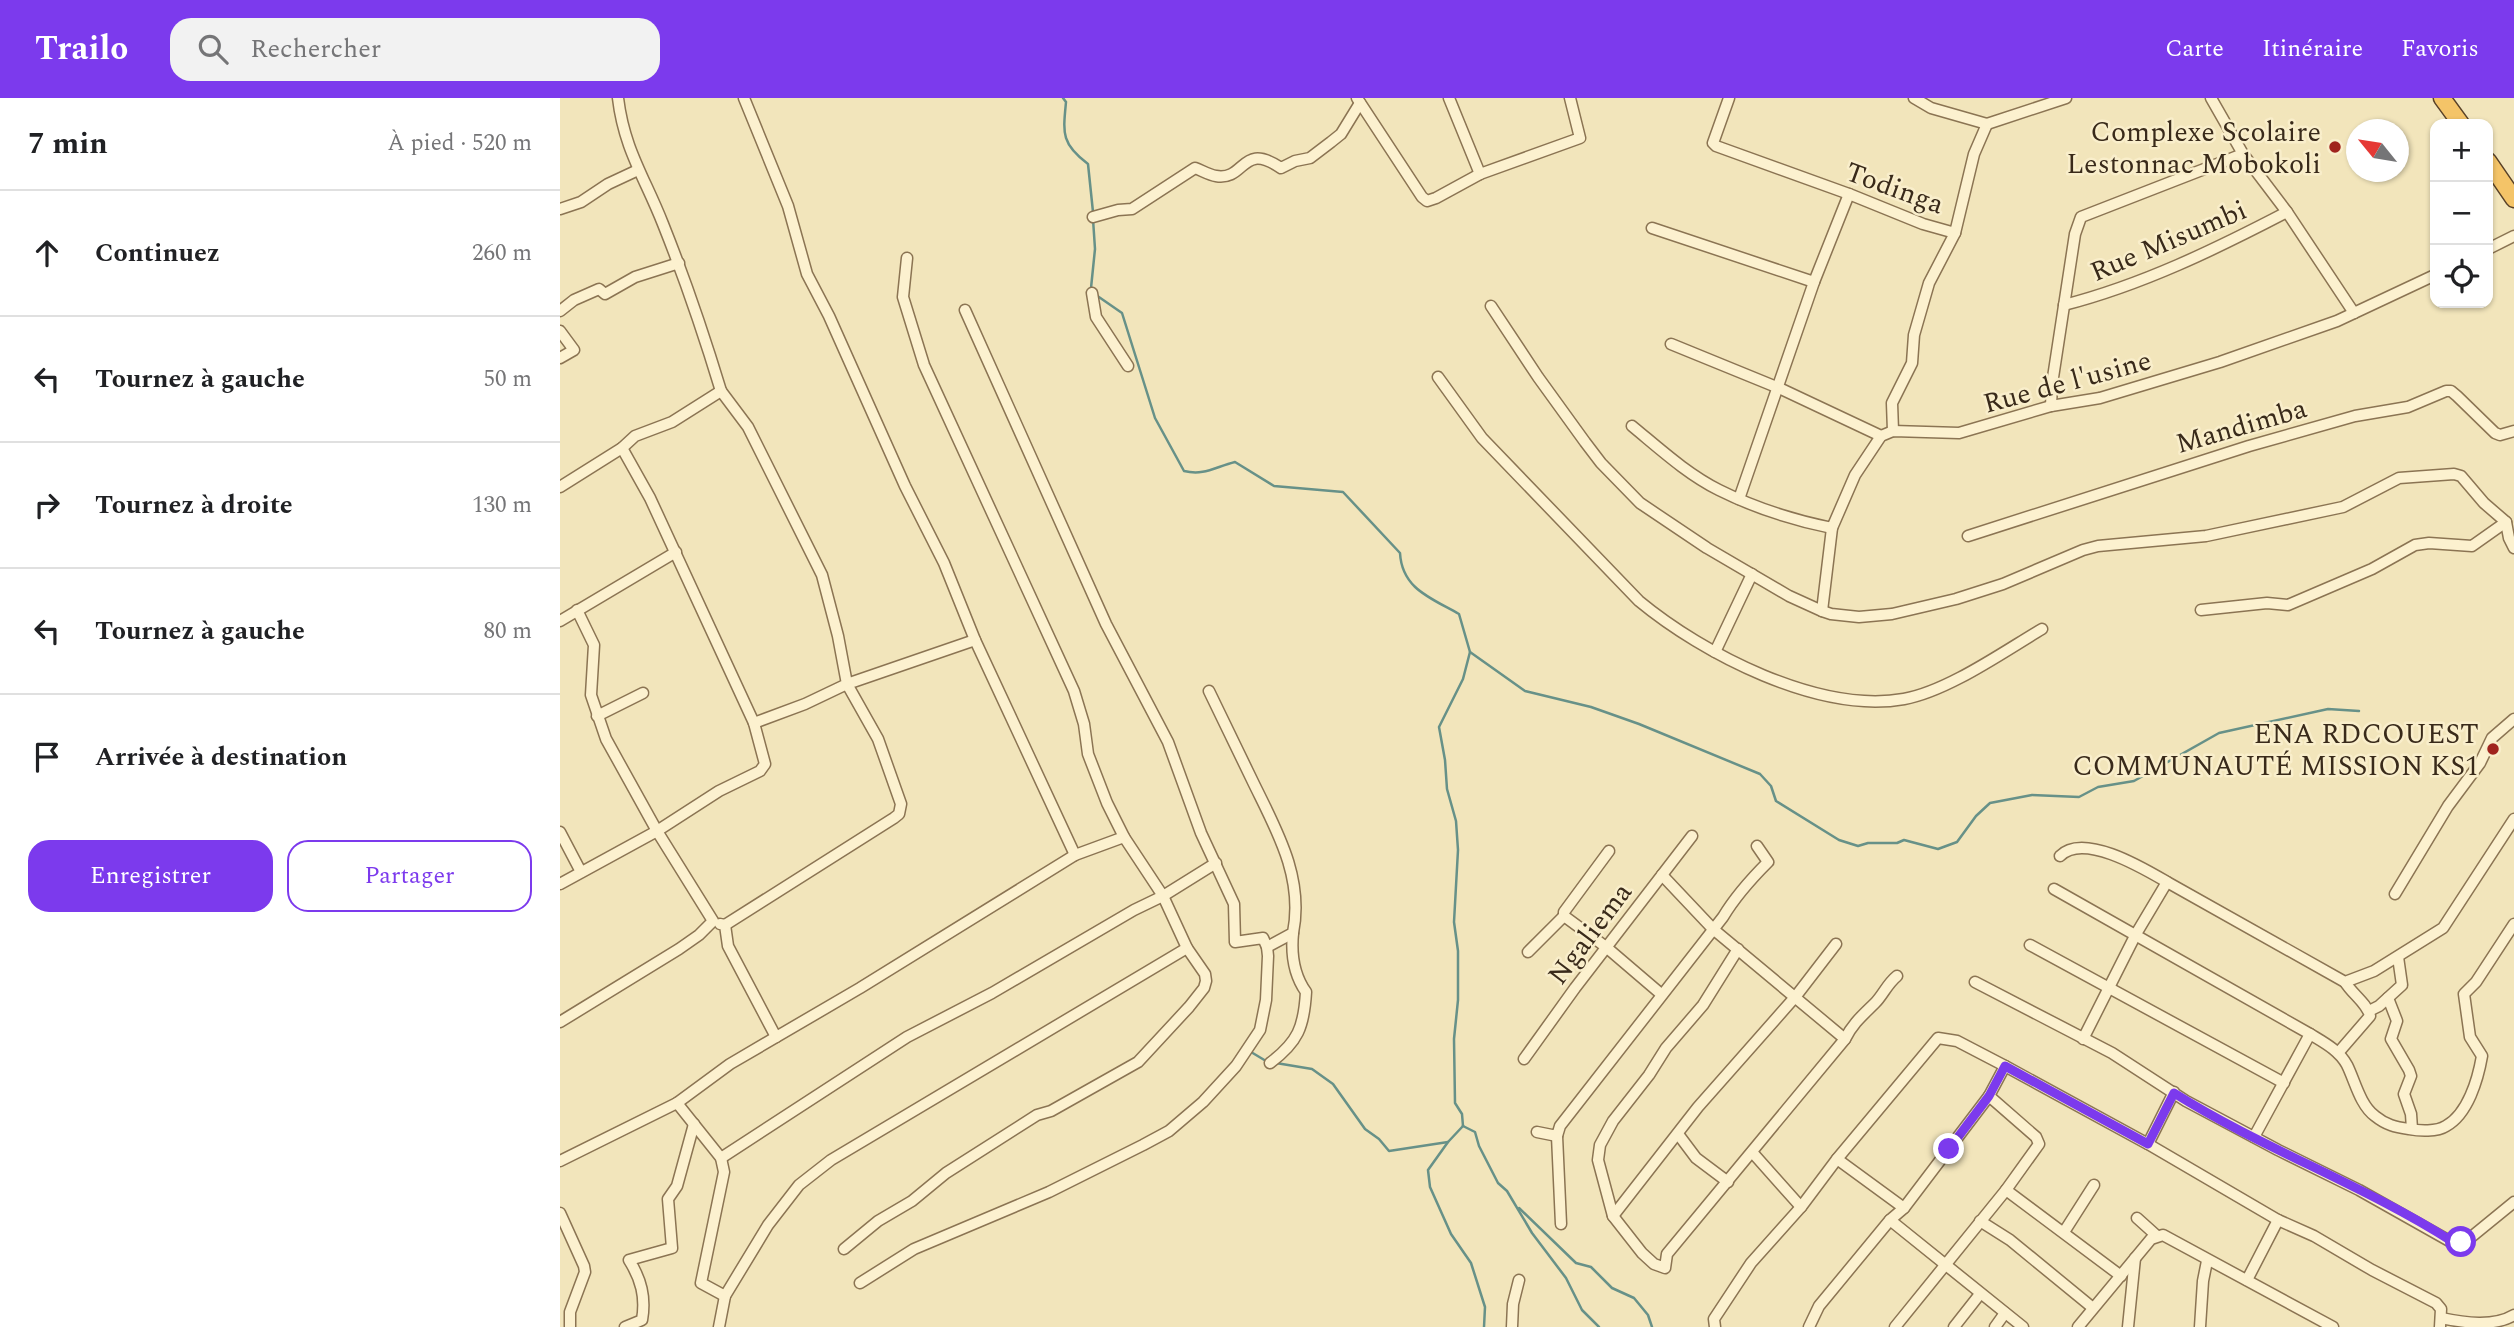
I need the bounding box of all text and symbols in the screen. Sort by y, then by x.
search box [170,18,660,81]
text: Trailo [35,24,128,74]
text: Rechercher [250,29,381,69]
icon: search [194,30,232,68]
text: Carte [2165,31,2224,67]
text: Itinéraire [2262,31,2363,67]
text: Favoris [2401,31,2479,67]
place label: Complexe Scolaire Lestonnac Mobokoli [2066,111,2321,186]
north arrow [2346,119,2409,182]
map controls [2430,119,2493,308]
button: + [2430,119,2493,182]
text: 7 min [28,121,108,167]
text: À pied · 520 m [387,126,532,161]
marker: Complexe Scolaire Lestonnac Mobokoli [2327,139,2343,155]
street label: Todinga [1839,151,1950,226]
button: − [2430,182,2493,245]
street label: Rue Misumbi [2084,189,2254,294]
text: Continuez [95,233,220,273]
icon: ahead [28,234,66,272]
text: 260 m [472,236,532,271]
button: locate [2430,245,2493,308]
street label: Rue de l'usine [1978,339,2156,426]
text: Tournez à gauche [95,359,305,399]
icon: left [28,360,66,398]
text: 50 m [483,362,532,397]
street label: Mandimba [2171,387,2312,466]
text: Tournez à droite [95,485,293,525]
icon: right [28,486,66,524]
text: 130 m [472,488,532,523]
text: Tournez à gauche [95,611,305,651]
icon: left [28,612,66,650]
text: 80 m [483,614,532,649]
place label: ENA RDCOUEST COMMUNAUTÉ MISSION KS1 [2073,713,2479,788]
text: Arrivée à destination [95,737,347,777]
icon: arrive [28,738,66,776]
marker: ENA RDCOUEST COMMUNAUTÉ MISSION KS1 [2485,741,2501,757]
button: Enregistrer [28,840,273,912]
button: Partager [287,840,532,912]
street label: Ngaliema [1537,873,1643,994]
route end [1933,1133,1964,1164]
route start [2445,1226,2476,1257]

